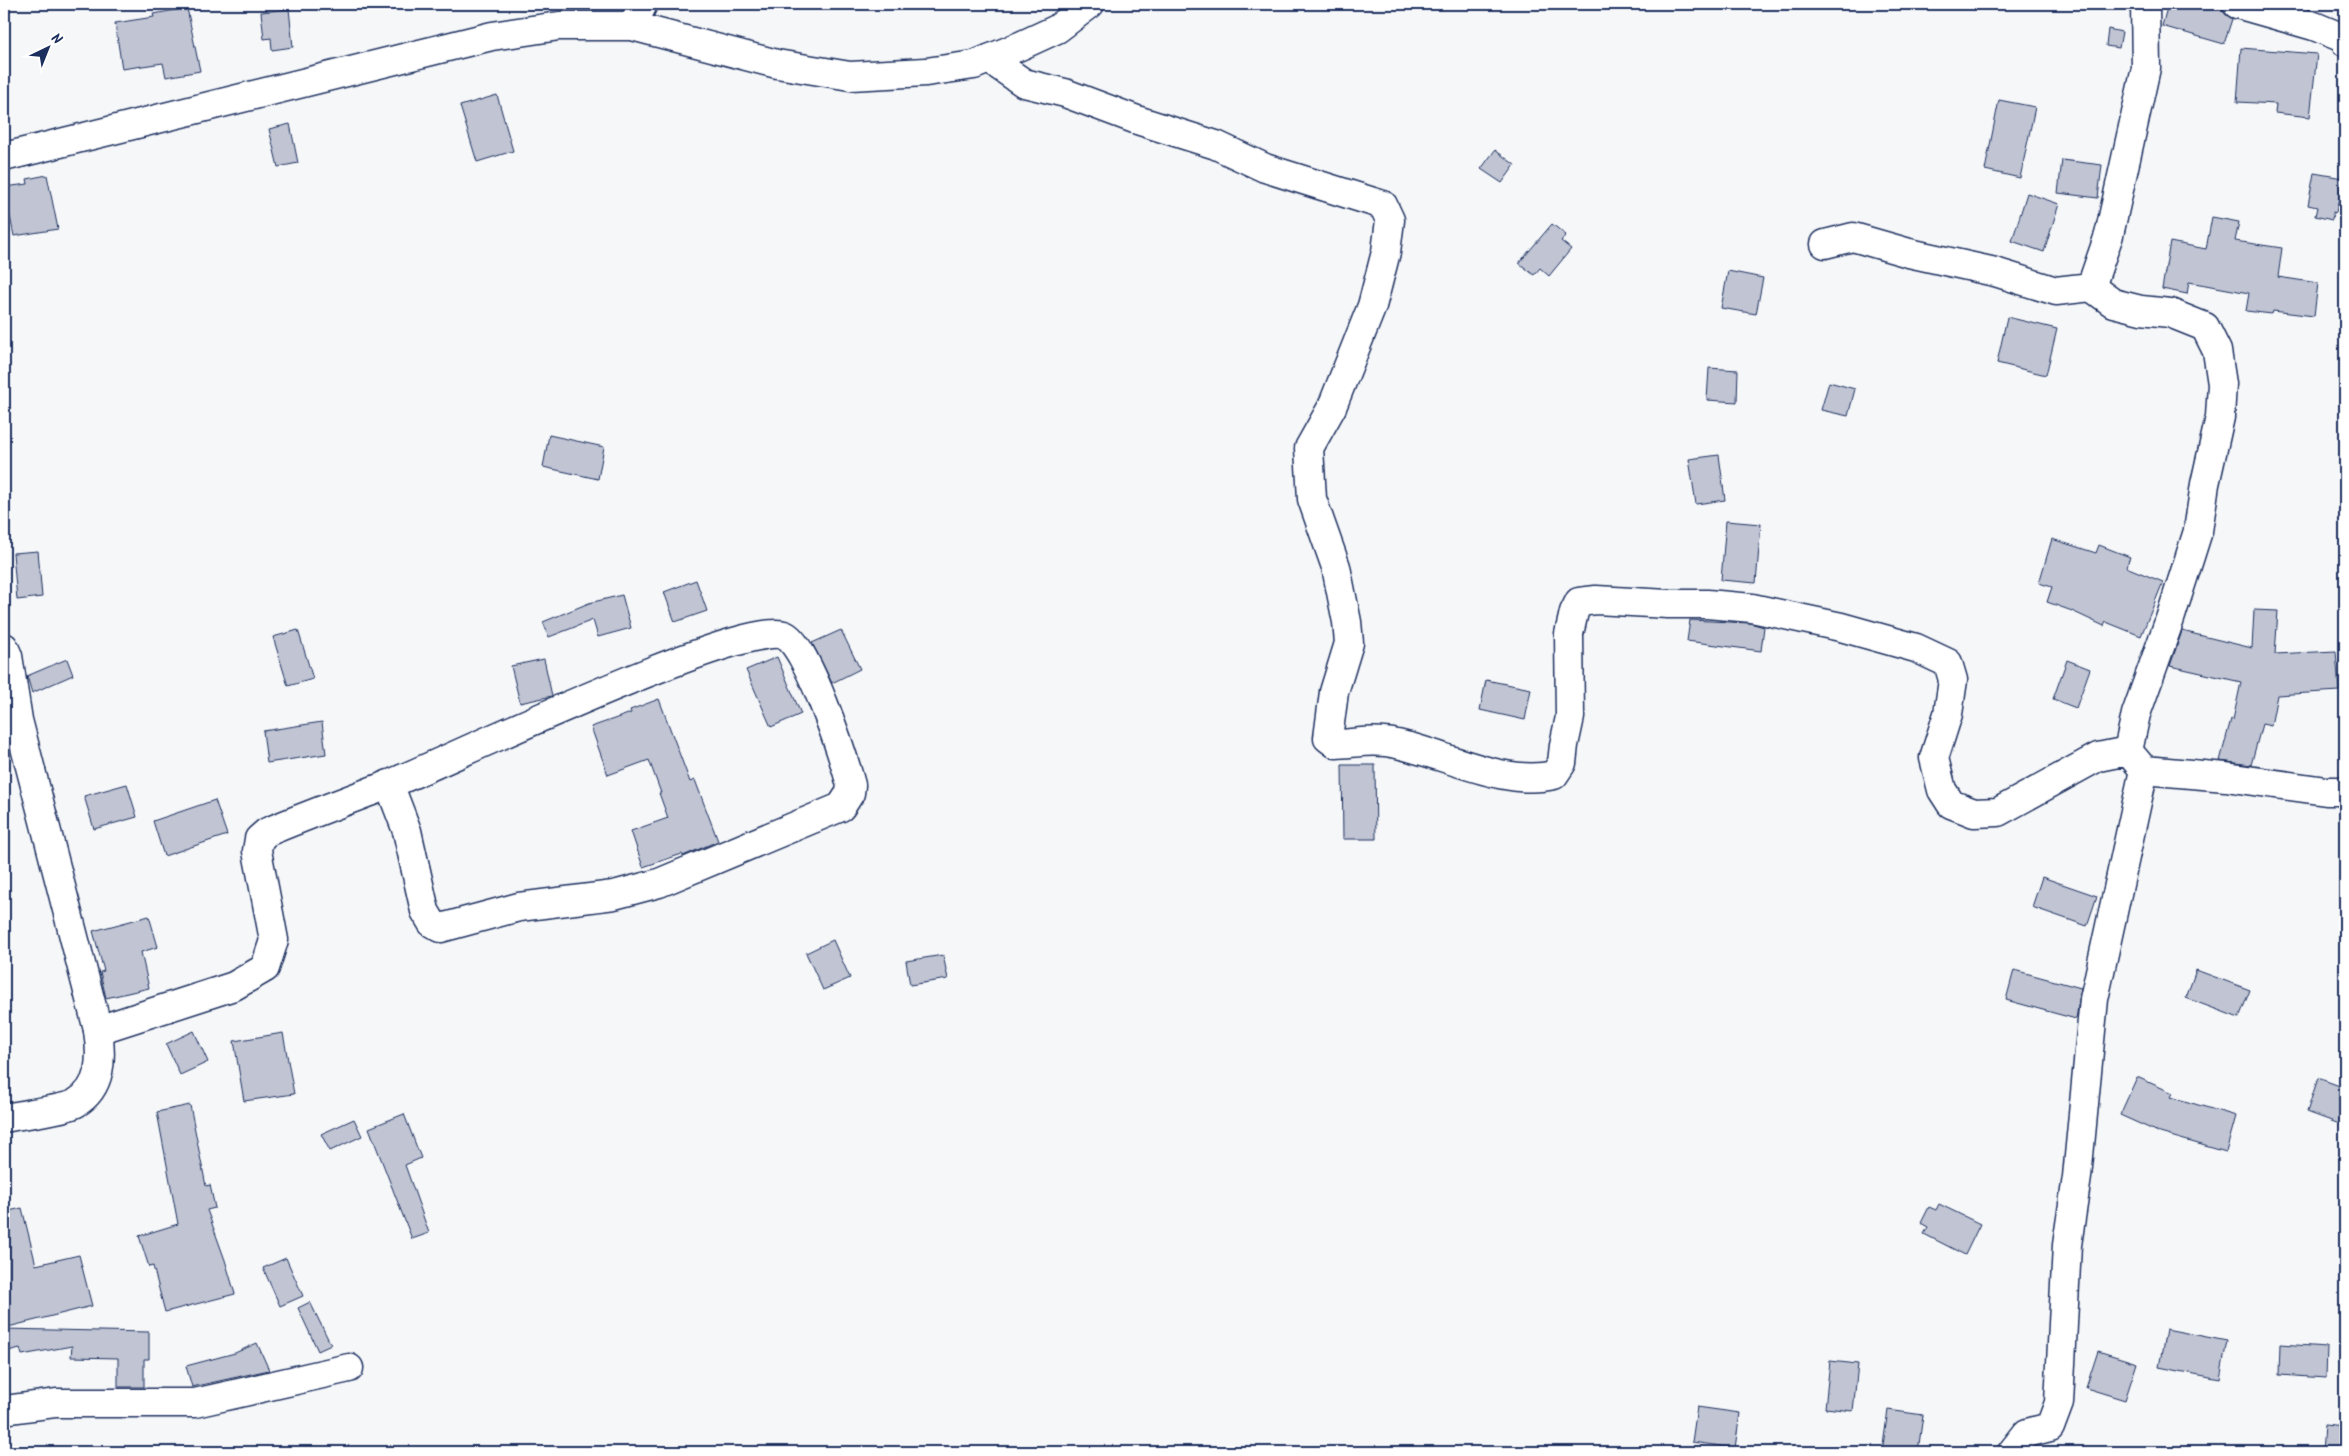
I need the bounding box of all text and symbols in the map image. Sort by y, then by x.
north arrow [22,22,72,72]
text: N [45,28,67,50]

